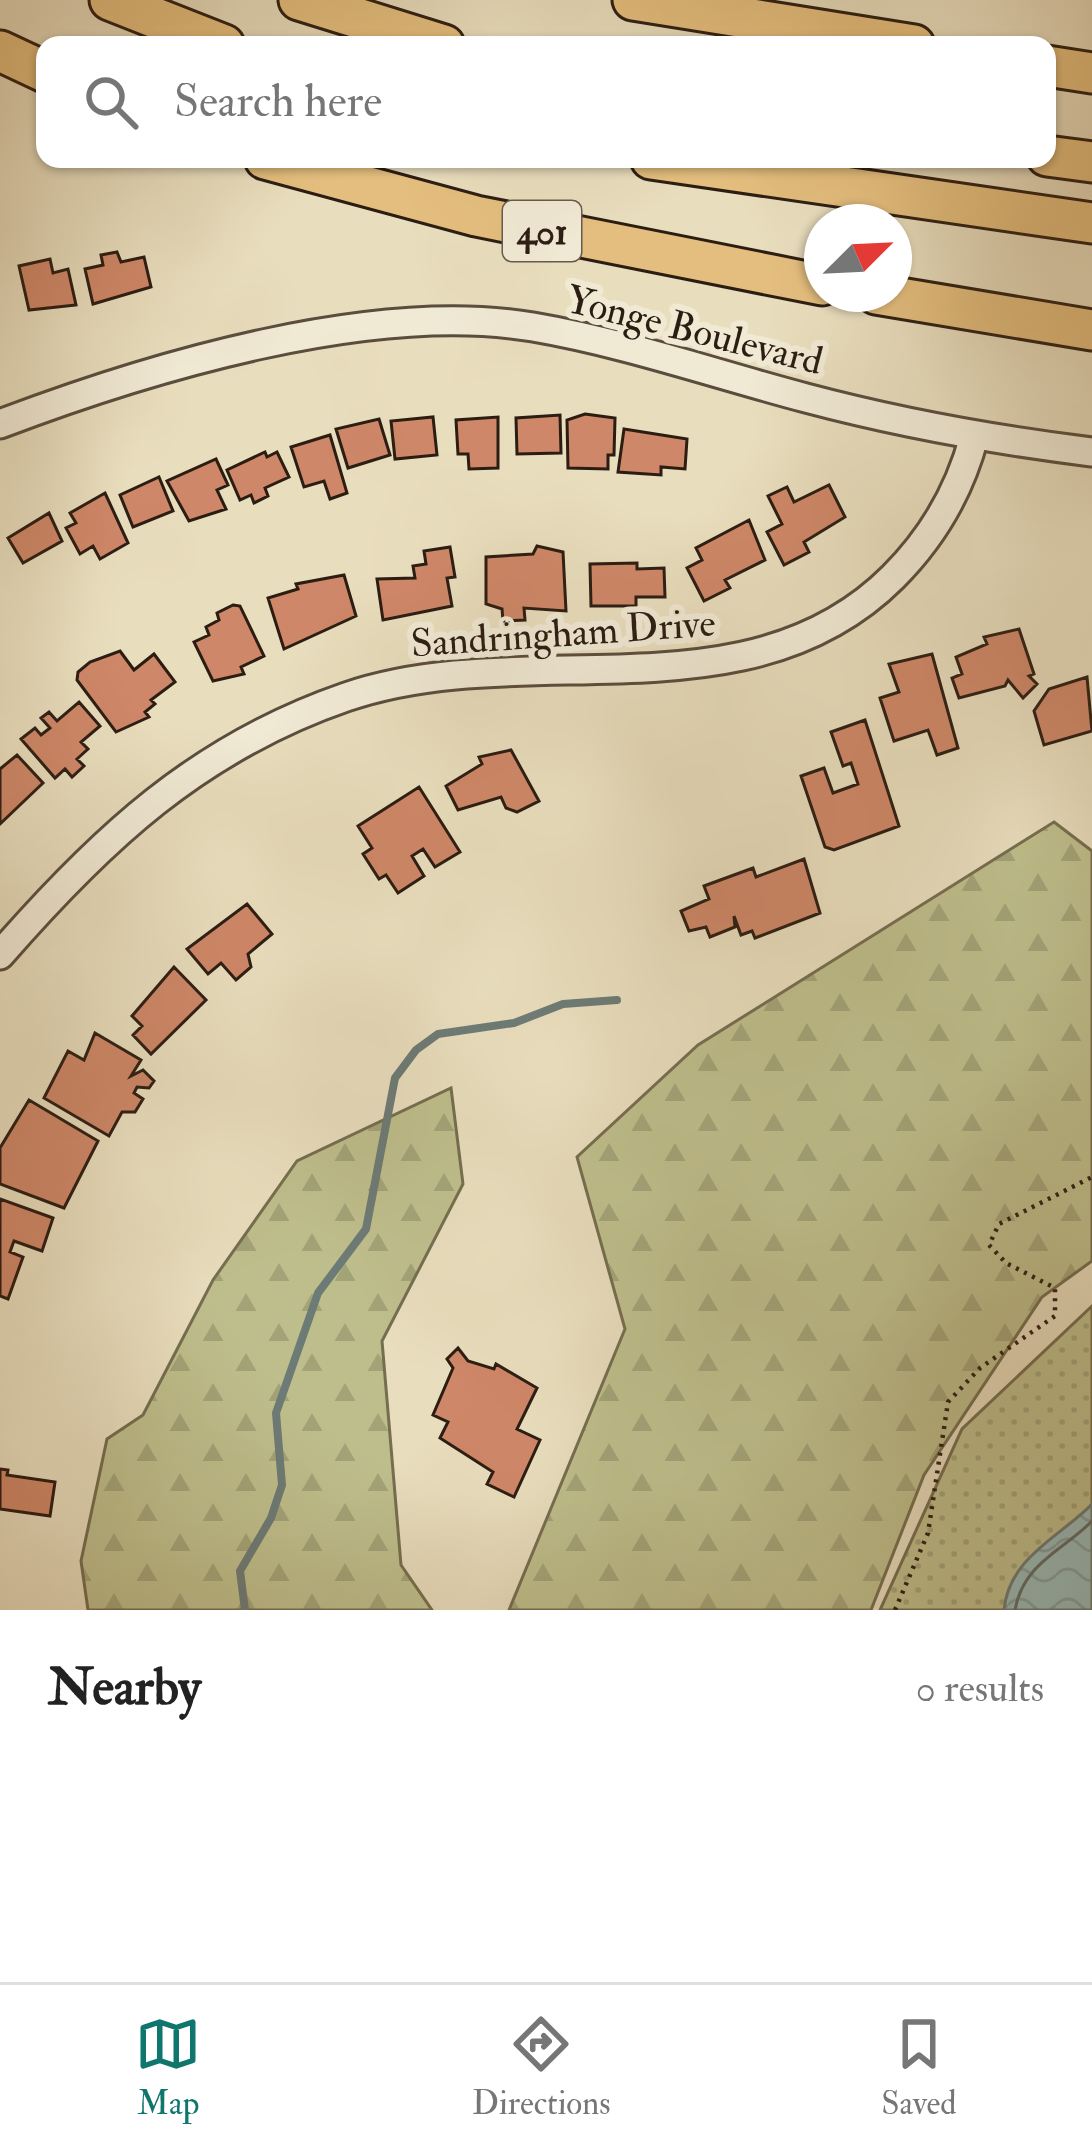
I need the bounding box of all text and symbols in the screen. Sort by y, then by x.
search box [36,36,1056,168]
icon: search [78,69,144,135]
text: Search here [174,74,382,130]
road number: 401 [503,201,581,261]
north arrow [804,204,912,312]
street label: Yonge Boulevard [561,275,828,386]
street label: Sandringham Drive [409,598,717,669]
text: Nearby [48,1656,201,1720]
text: 0 results [916,1664,1044,1713]
tab: Map [135,2011,201,2124]
tab: Directions [472,2011,611,2124]
tab: Saved [881,2011,957,2124]

